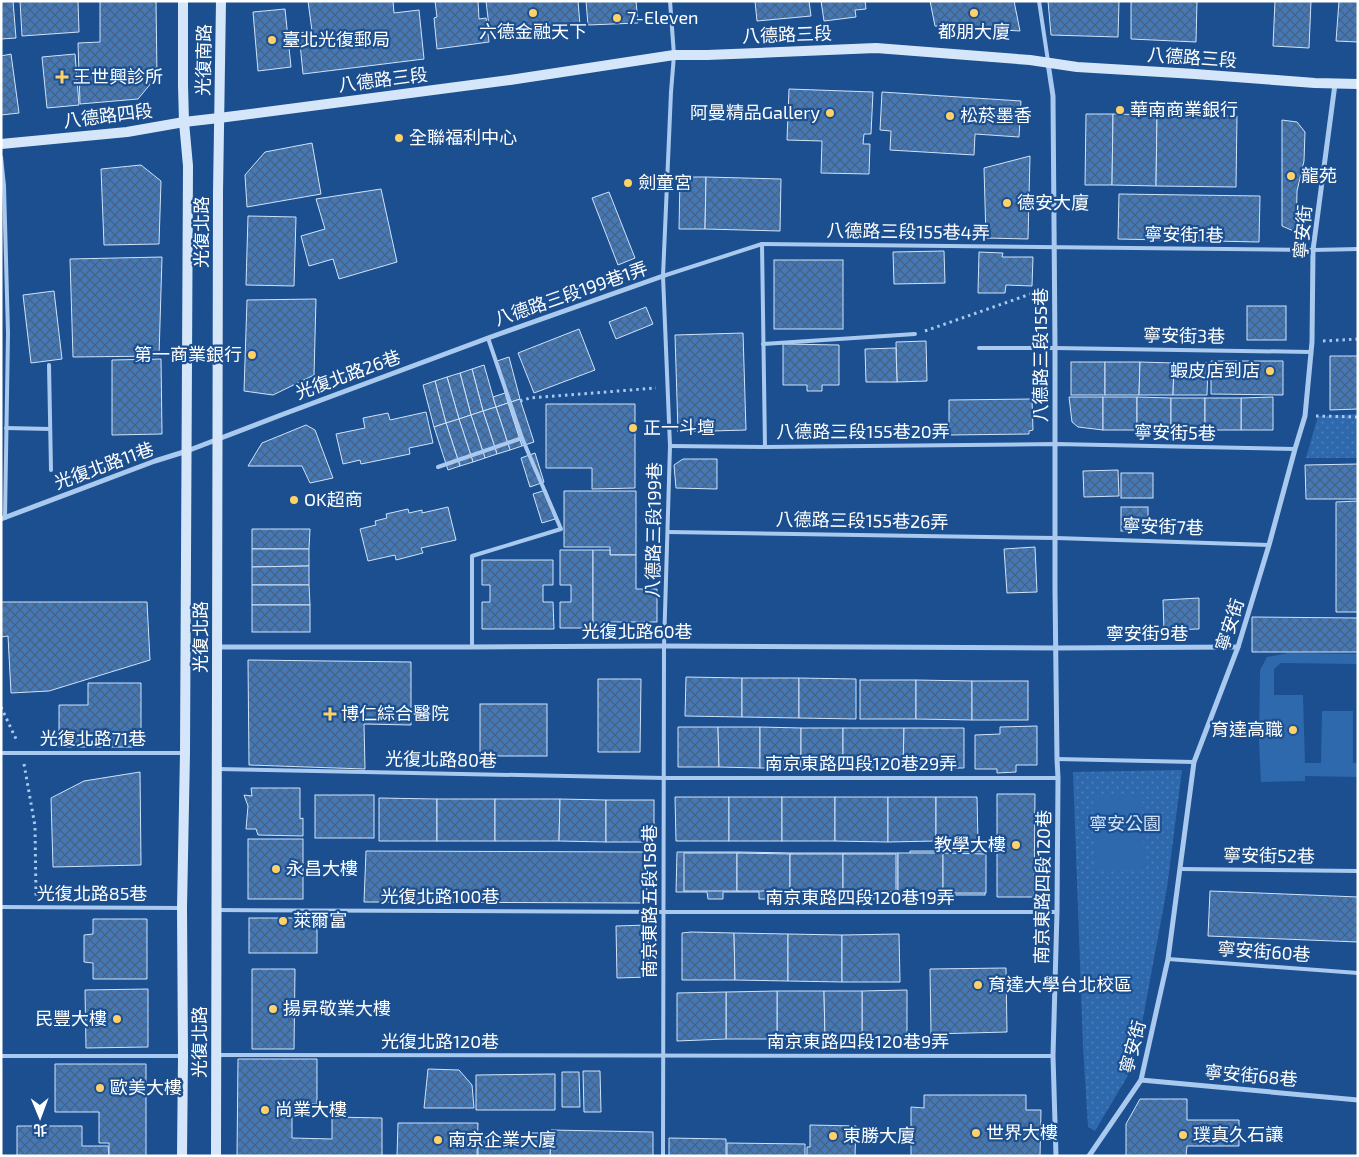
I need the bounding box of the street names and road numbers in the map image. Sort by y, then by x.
street label: 八德路三段 [742,21,832,47]
street label: 光復南路 [191,24,215,96]
street label: 八德路三段 [1146,43,1238,71]
street label: 八德路三段 [337,63,429,95]
street label: 八德路四段 [62,99,154,131]
street label: 光復北路 [190,196,212,268]
street label: 寧安街 [1289,204,1315,260]
street label: 八德路三段155巷4弄 [826,219,990,243]
street label: 寧安街1巷 [1144,222,1224,246]
street label: 八德路三段199巷1弄 [491,256,650,330]
street label: 八德路三段155巷 [1029,288,1051,422]
street label: 寧安街3巷 [1143,323,1225,347]
street label: 光復北路26巷 [292,345,403,403]
street label: 八德路三段155巷20弄 [776,420,950,442]
street label: 寧安街5巷 [1134,420,1216,444]
street label: 光復北路11巷 [51,437,156,493]
street label: 八德路三段199巷 [641,462,665,598]
street label: 八德路三段155巷26弄 [775,507,949,533]
street label: 寧安街7巷 [1122,514,1204,538]
street label: 寧安街 [1210,596,1248,654]
street label: 光復北路 [189,601,211,673]
street label: 光復北路60巷 [581,620,693,642]
street label: 寧安街9巷 [1106,622,1188,644]
street label: 光復北路71巷 [40,727,146,749]
street label: 光復北路80巷 [385,747,497,771]
street label: 南京東路四段120巷29弄 [765,752,957,774]
street label: 南京東路四段120巷 [1030,810,1054,964]
street label: 南京東路五段158巷 [638,824,660,978]
street label: 寧安街52巷 [1223,843,1315,867]
street label: 光復北路85巷 [37,882,147,904]
street label: 光復北路100巷 [381,885,499,907]
street label: 南京東路四段120巷19弄 [765,886,955,908]
street label: 寧安街60巷 [1217,937,1311,965]
street label: 光復北路 [188,1006,210,1078]
street label: 寧安街 [1114,1018,1150,1076]
street label: 光復北路120巷 [381,1030,499,1052]
street label: 南京東路四段120巷9弄 [767,1030,949,1052]
street label: 寧安街68巷 [1204,1060,1298,1090]

